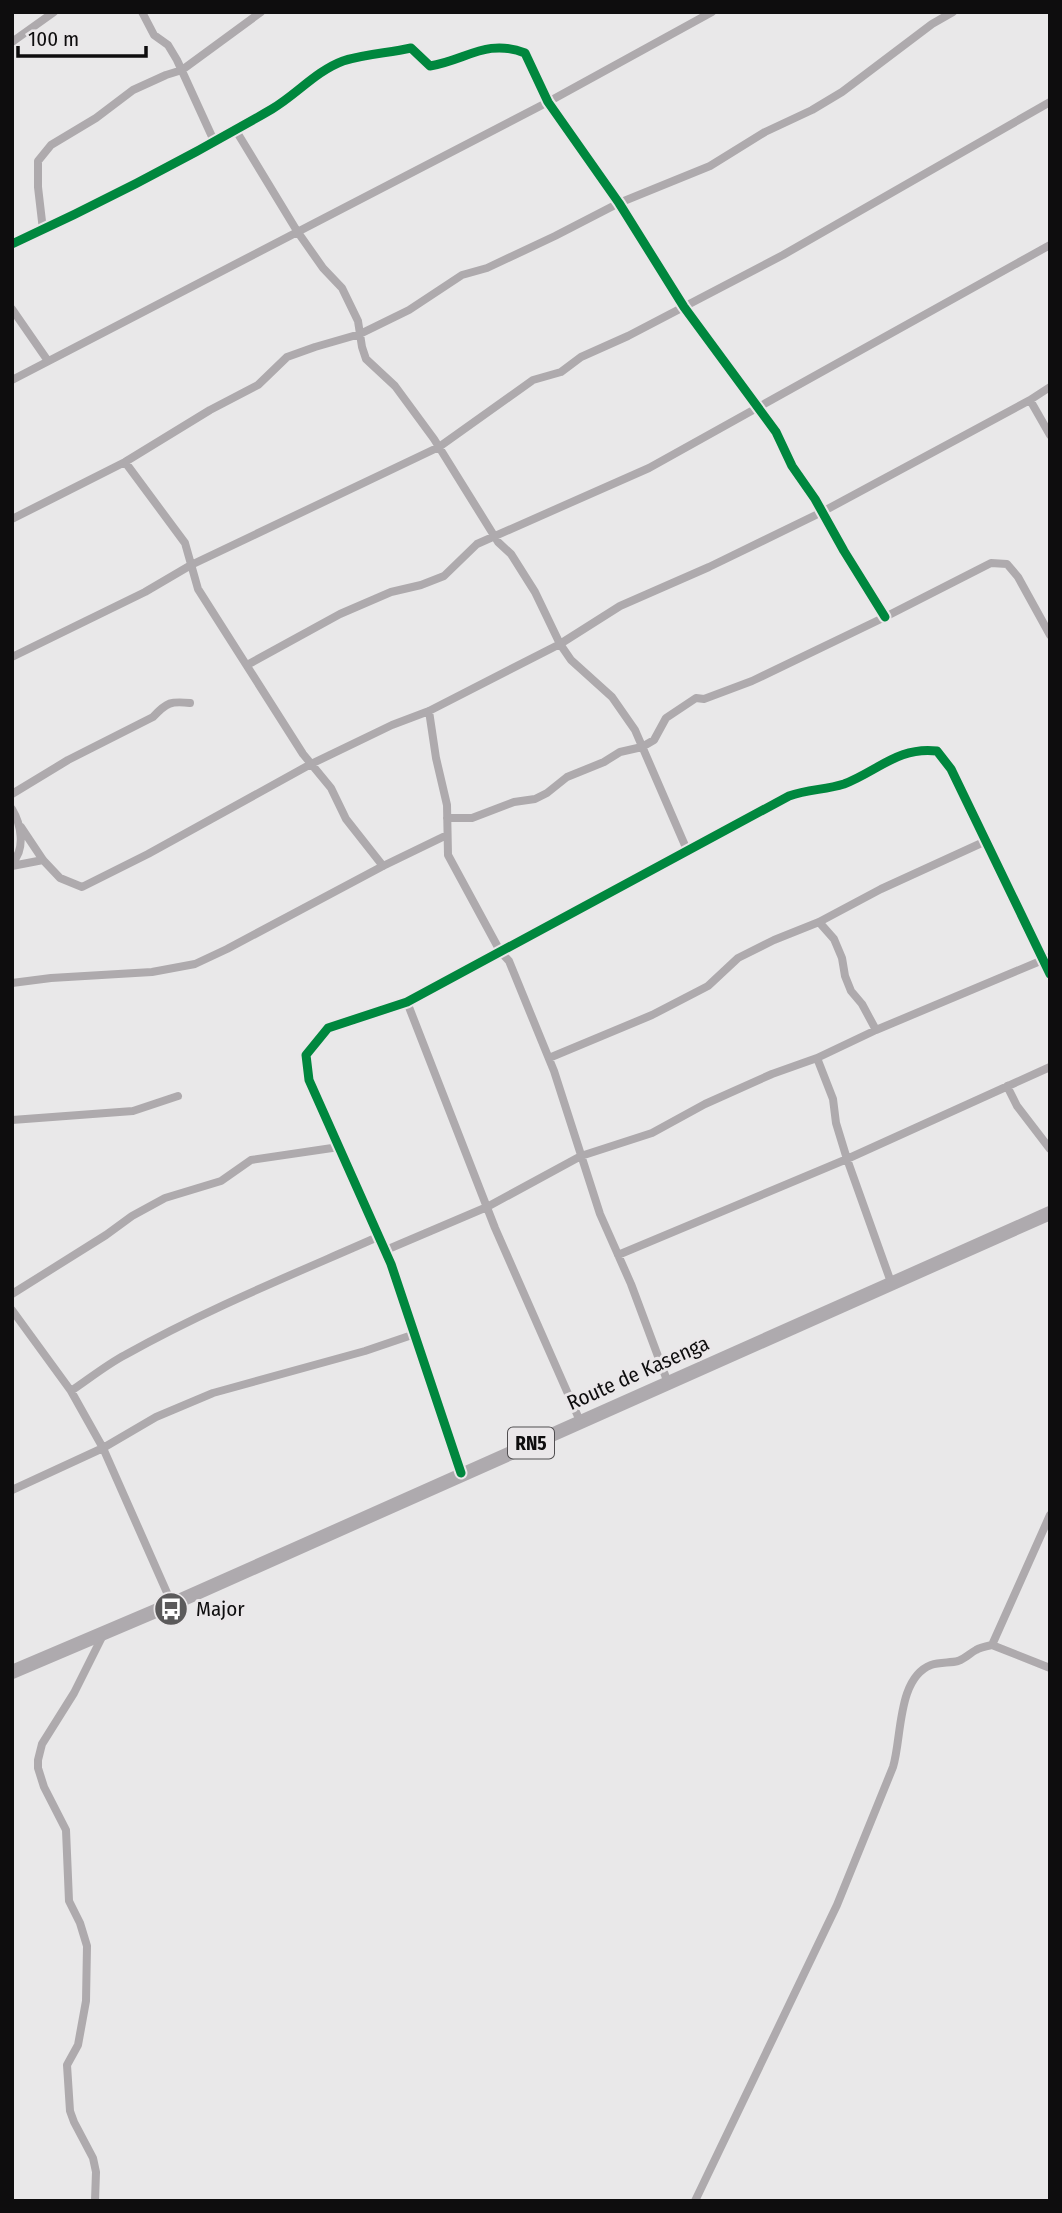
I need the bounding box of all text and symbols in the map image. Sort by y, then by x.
scale bar [18,14,145,58]
text: 100 m [28,26,79,52]
street label: Route de Kasenga [563,1330,713,1416]
road number: RN5 [508,1428,554,1458]
bus stop icon: Major [152,1590,190,1628]
place label: Major [196,1596,245,1622]

